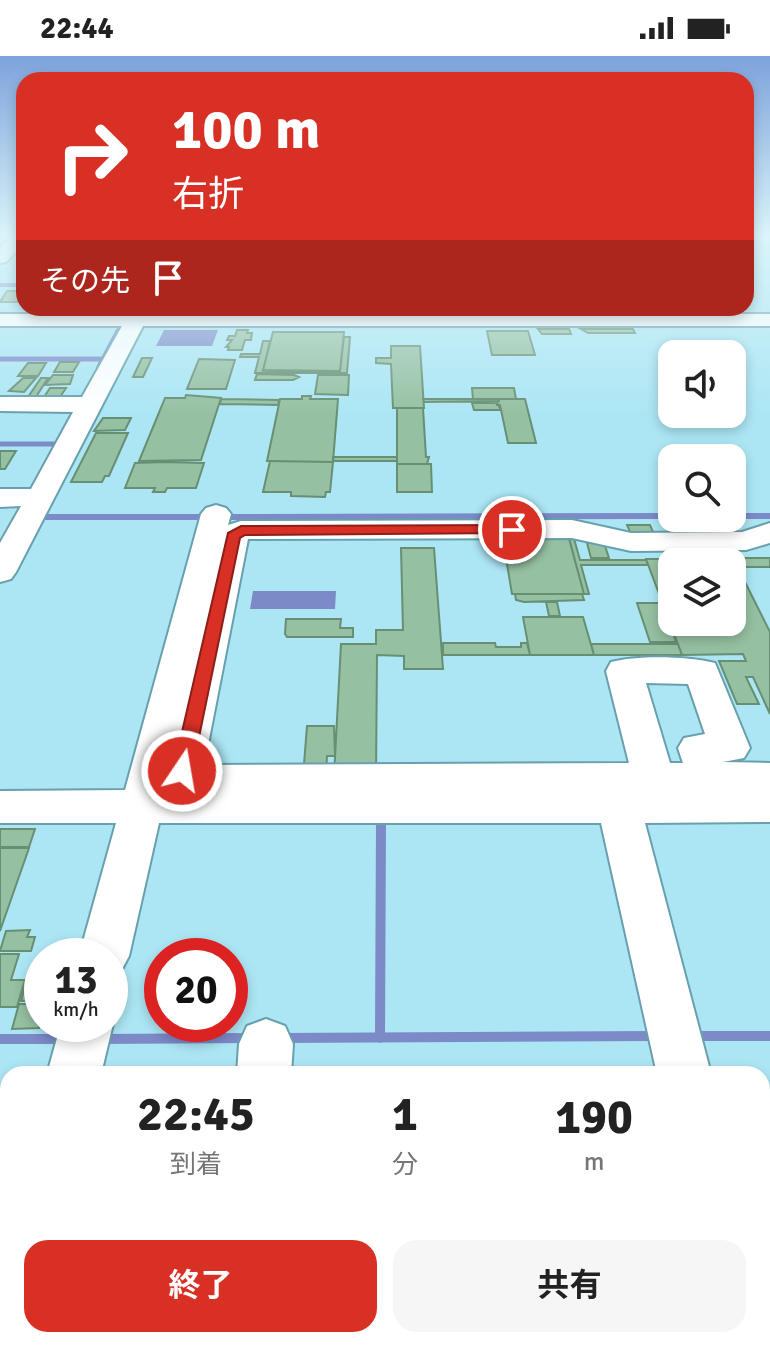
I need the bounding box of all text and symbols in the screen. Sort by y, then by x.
text: 22:44 [40,10,114,47]
text: 100 m [172,95,320,164]
icon: right [40,104,144,208]
text: 右折 [172,172,244,217]
icon: arrive [146,256,190,300]
text: その先 [40,263,130,300]
map controls [658,340,746,636]
button: sound [658,340,746,428]
button: search [658,444,746,532]
pin [478,496,546,564]
icon: arrive [490,508,534,552]
button: layers [658,548,746,636]
position arrow [140,729,224,813]
speed limit sign: 20 [144,938,248,1042]
text: 13 [54,955,98,1005]
text: km/h [53,997,99,1022]
text: 22:45 [137,1085,255,1144]
text: 1 [392,1085,418,1144]
text: 190 [555,1088,633,1147]
text: m [584,1146,604,1178]
text: 到着 [170,1149,222,1181]
text: 分 [392,1149,418,1181]
button: 終了 [24,1240,377,1332]
button: 共有 [393,1240,746,1332]

